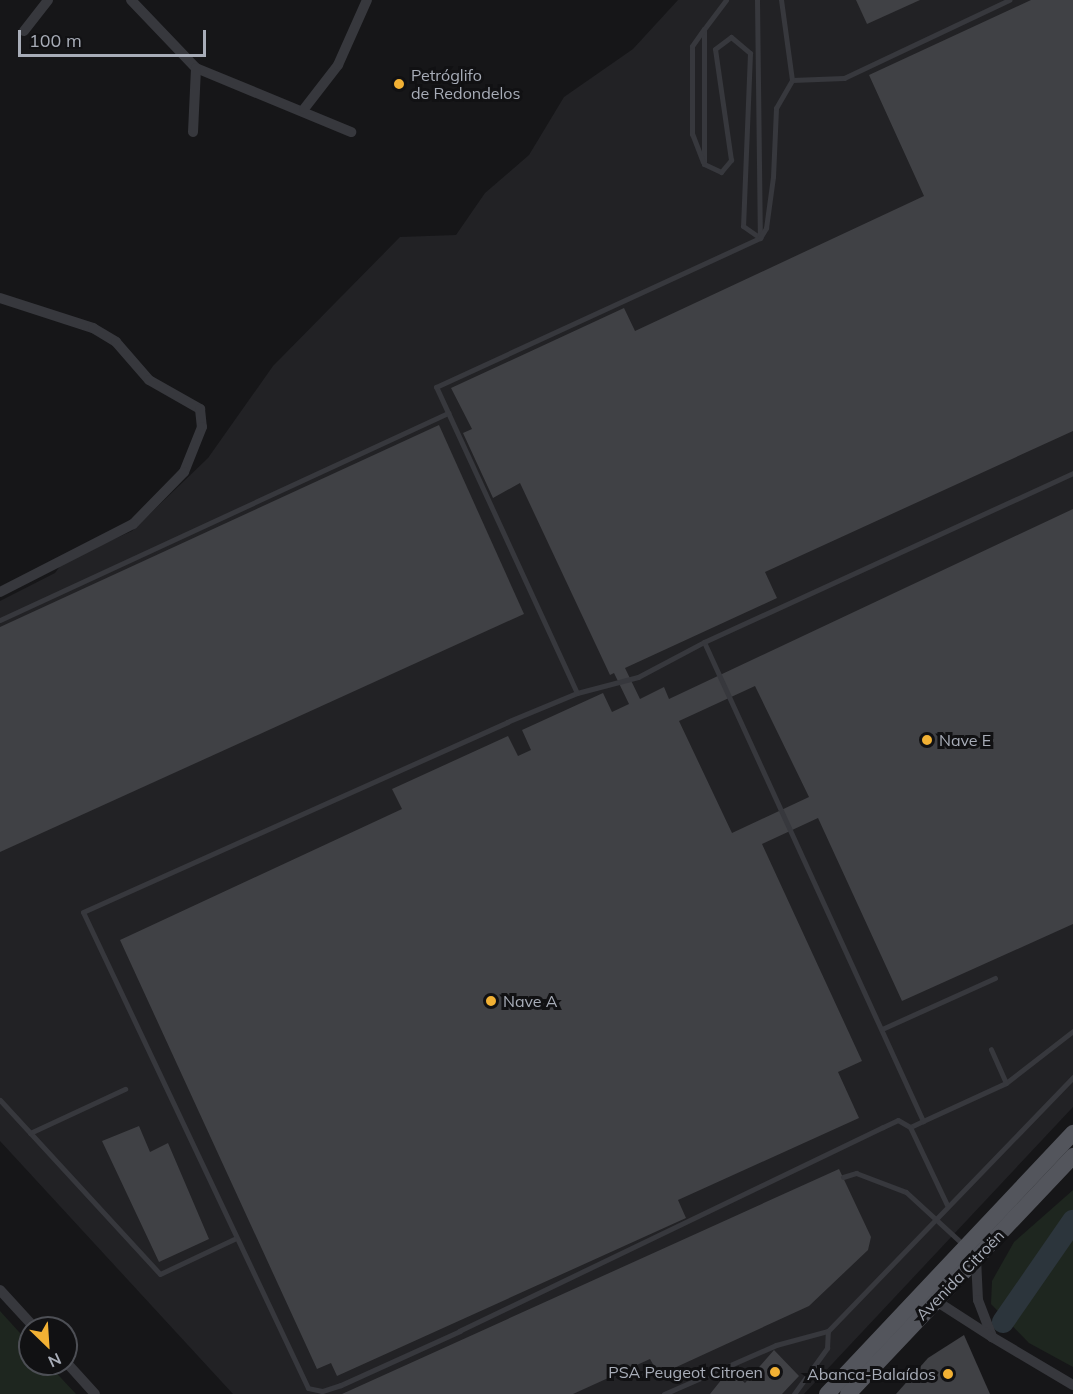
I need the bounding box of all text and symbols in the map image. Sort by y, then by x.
scale bar [21,18,208,56]
text: 100 m [29,29,82,52]
place label: Petróglifo de Redondelos [411,65,520,103]
marker: Petróglifo de Redondelos [392,77,406,91]
place label: Nave E [939,730,991,750]
marker: Nave E [920,733,934,747]
place label: Nave A [503,991,557,1011]
marker: Nave A [484,994,498,1008]
street label: Avenida Citroën [912,1226,1008,1324]
north arrow [18,1316,78,1376]
text: N [45,1349,64,1372]
place label: PSA Peugeot Citroen [608,1362,763,1382]
place label: Abanca-Balaídos [807,1364,936,1384]
marker: PSA Peugeot Citroen [768,1365,782,1379]
marker: Abanca-Balaídos [941,1367,955,1381]

